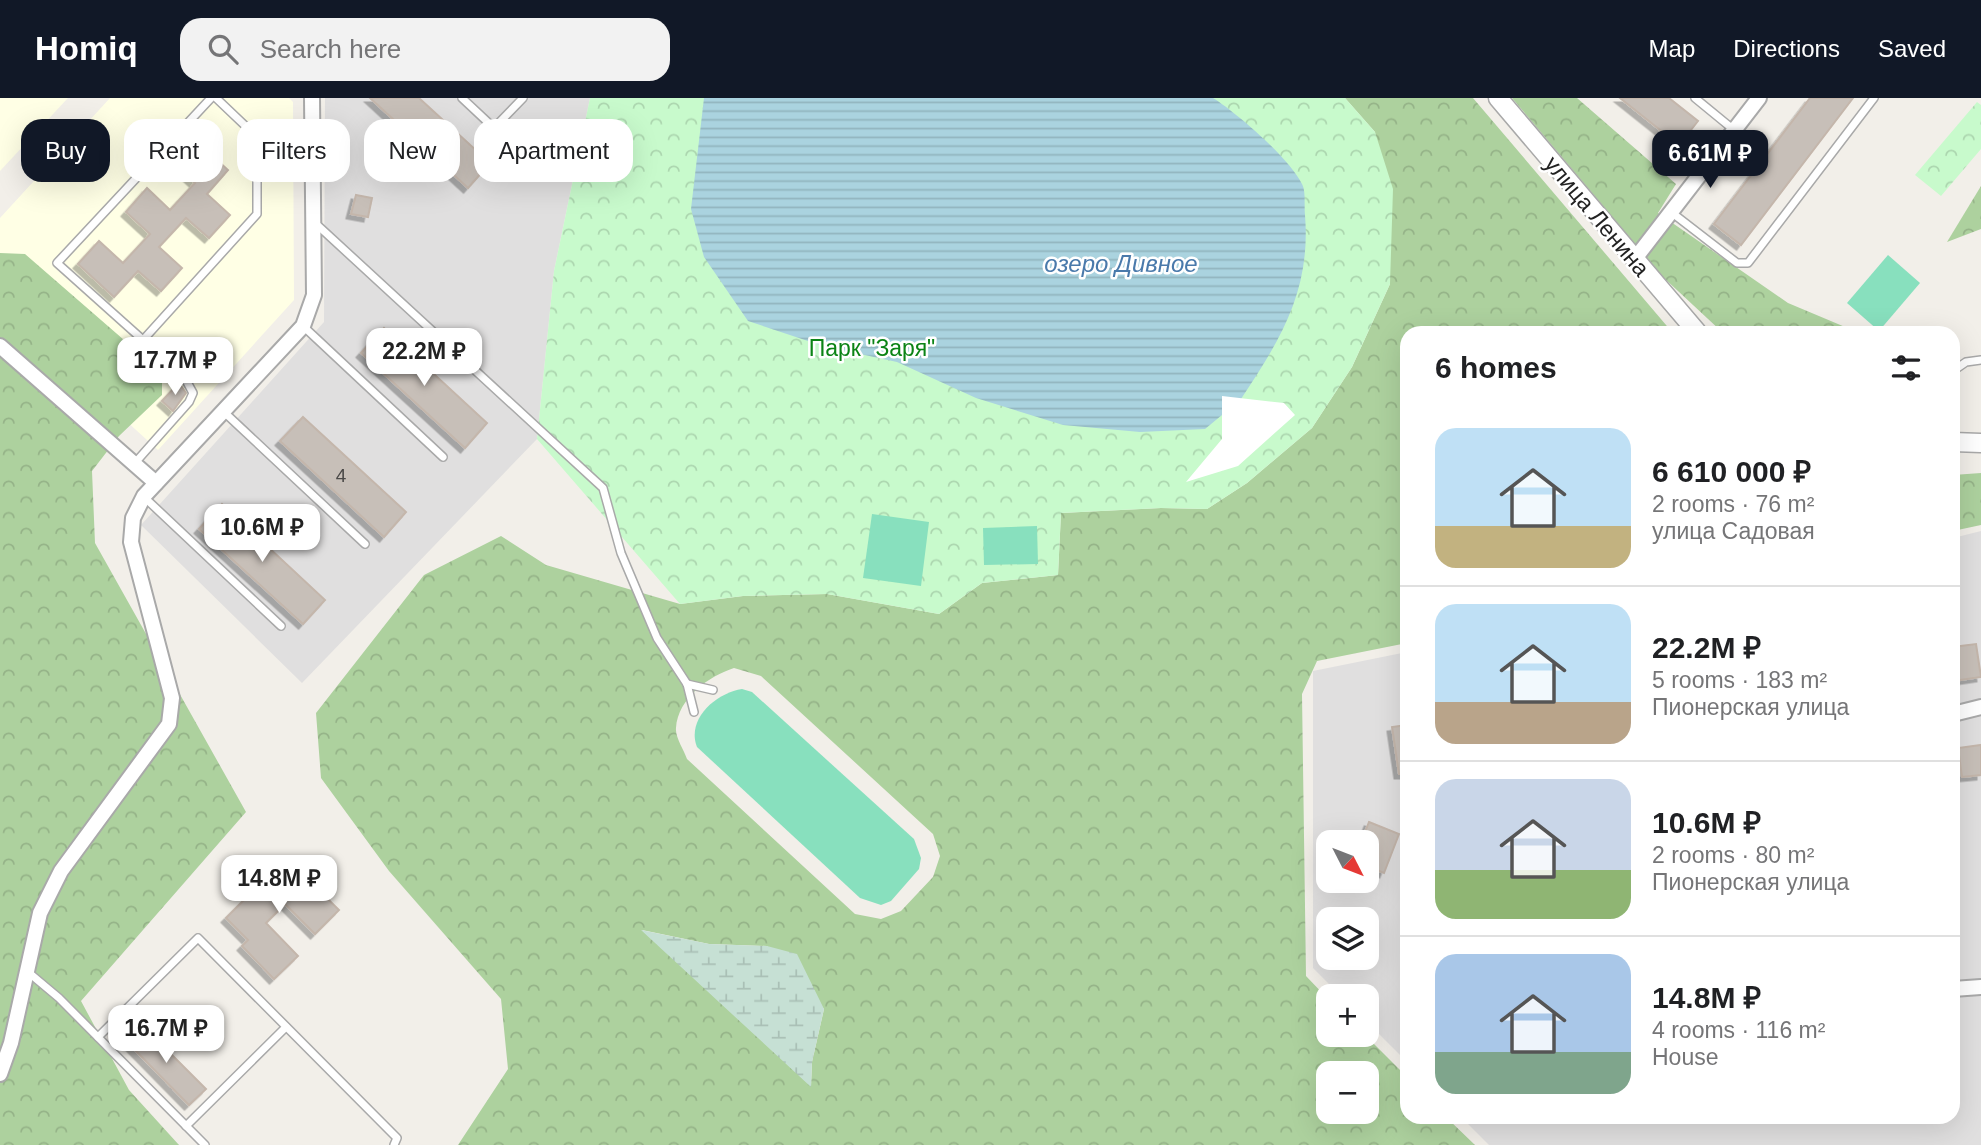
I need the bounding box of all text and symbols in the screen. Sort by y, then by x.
search box [180,18,670,81]
text: Homiq [35,30,138,67]
icon: search [204,30,242,68]
text: Search here [260,34,401,64]
text: Map [1649,35,1695,62]
text: Directions [1733,35,1840,62]
text: Saved [1878,35,1946,62]
chip: Buy [21,119,110,182]
chip: Rent [124,119,223,182]
chip: Filters [237,119,350,182]
chip: New [364,119,460,182]
chip: Apartment [474,119,633,182]
pin: 6.61M ₽ [1645,130,1775,190]
text: 6.61M ₽ [1668,140,1752,166]
street label: улица Ленина [1539,151,1655,281]
water label: озеро Дивное [1044,250,1198,277]
pin: 22.2M ₽ [359,328,489,388]
park label: Парк "Заря" [809,335,935,361]
pin: 17.7M ₽ [110,338,240,397]
text: 22.2M ₽ [382,338,466,364]
text: 17.7M ₽ [133,347,217,373]
icon: filters [1887,349,1925,387]
text: 6 homes [1435,351,1557,384]
text: 6 610 000 ₽ [1652,455,1811,488]
icon: home [1491,456,1575,540]
house number: 4 [336,465,347,486]
text: 2 rooms · 76 m² [1652,491,1814,517]
pin: 10.6M ₽ [197,504,327,564]
text: 10.6M ₽ [220,514,304,540]
text: улица Садовая [1652,518,1815,544]
text: 22.2M ₽ [1652,631,1761,664]
icon: home [1491,632,1575,716]
text: 5 rooms · 183 m² [1652,667,1827,693]
text: Пионерская улица [1652,694,1849,720]
text: 10.6M ₽ [1652,806,1761,839]
icon: home [1491,807,1575,891]
north arrow [1316,830,1379,892]
map controls [1316,830,1379,1124]
text: 2 rooms · 80 m² [1652,842,1814,868]
pin: 14.8M ₽ [214,856,344,915]
text: 14.8M ₽ [237,865,321,891]
text: Пионерская улица [1652,869,1849,895]
button: layers [1316,907,1379,970]
text: 14.8M ₽ [1652,981,1761,1014]
icon: home [1491,982,1575,1066]
button: + [1316,984,1379,1047]
pin: 16.7M ₽ [101,1006,231,1065]
text: 16.7M ₽ [124,1015,208,1041]
text: 4 rooms · 116 m² [1652,1017,1825,1043]
text: House [1652,1044,1718,1070]
button: − [1316,1061,1379,1124]

